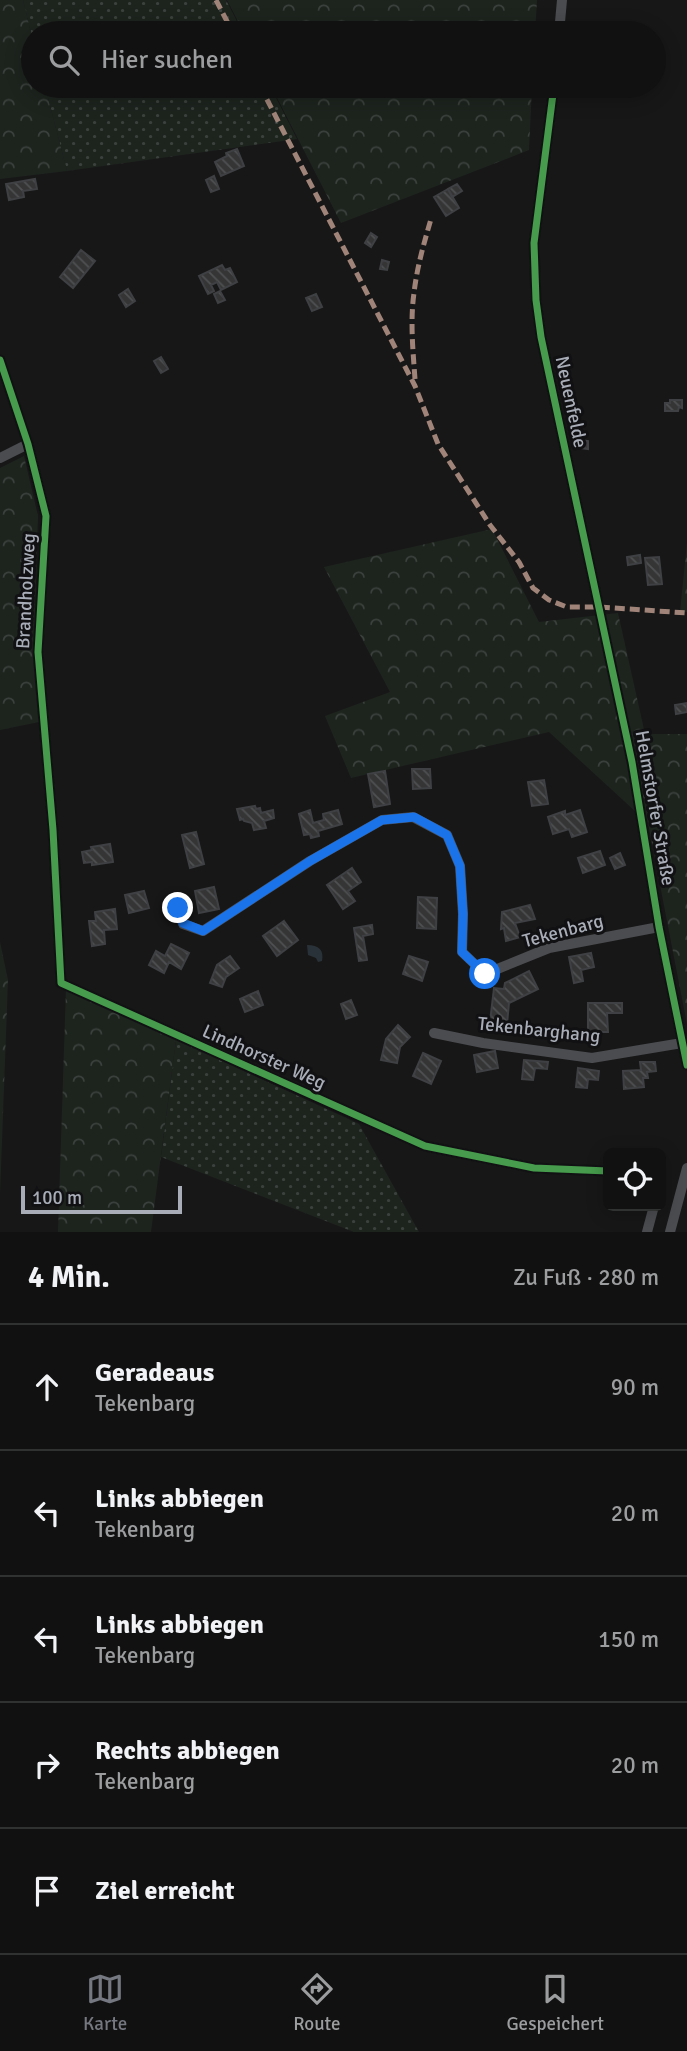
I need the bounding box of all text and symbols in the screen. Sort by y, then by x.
search box [21,21,666,98]
icon: search [45,41,83,79]
text: Hier suchen [101,44,233,76]
street label: Neuenfelde [550,354,592,450]
street label: Brandholzweg [11,533,41,649]
street label: Helmstorfer Straße [630,728,680,888]
route end [162,892,193,923]
street label: Tekenbarg [520,909,606,953]
route start [469,958,500,989]
street label: Tekenbarghang [476,1012,602,1048]
street label: Lindhorster Weg [198,1019,330,1095]
map controls [603,1148,666,1211]
button: locate [603,1148,666,1211]
scale bar [21,1183,182,1215]
text: 100 m [32,1186,82,1210]
text: 4 Min. [28,1259,110,1296]
text: Zu Fuß · 280 m [513,1263,659,1292]
text: Geradeaus [95,1357,214,1389]
icon: ahead [28,1368,66,1406]
text: 90 m [611,1373,659,1402]
text: Tekenbarg [95,1389,195,1418]
text: Links abbiegen [95,1483,264,1515]
icon: left [28,1494,66,1532]
text: 20 m [611,1499,659,1528]
text: Tekenbarg [95,1515,195,1544]
text: Links abbiegen [95,1609,264,1641]
icon: left [28,1620,66,1658]
text: 150 m [598,1625,659,1654]
text: Tekenbarg [95,1641,195,1670]
text: Rechts abbiegen [95,1735,280,1767]
icon: right [28,1746,66,1784]
text: 20 m [611,1751,659,1780]
text: Tekenbarg [95,1767,195,1796]
icon: arrive [28,1872,66,1910]
text: Ziel erreicht [95,1875,235,1907]
tab: Karte [83,1970,127,2036]
tab: Route [293,1970,341,2036]
tab: Gespeichert [506,1970,604,2036]

